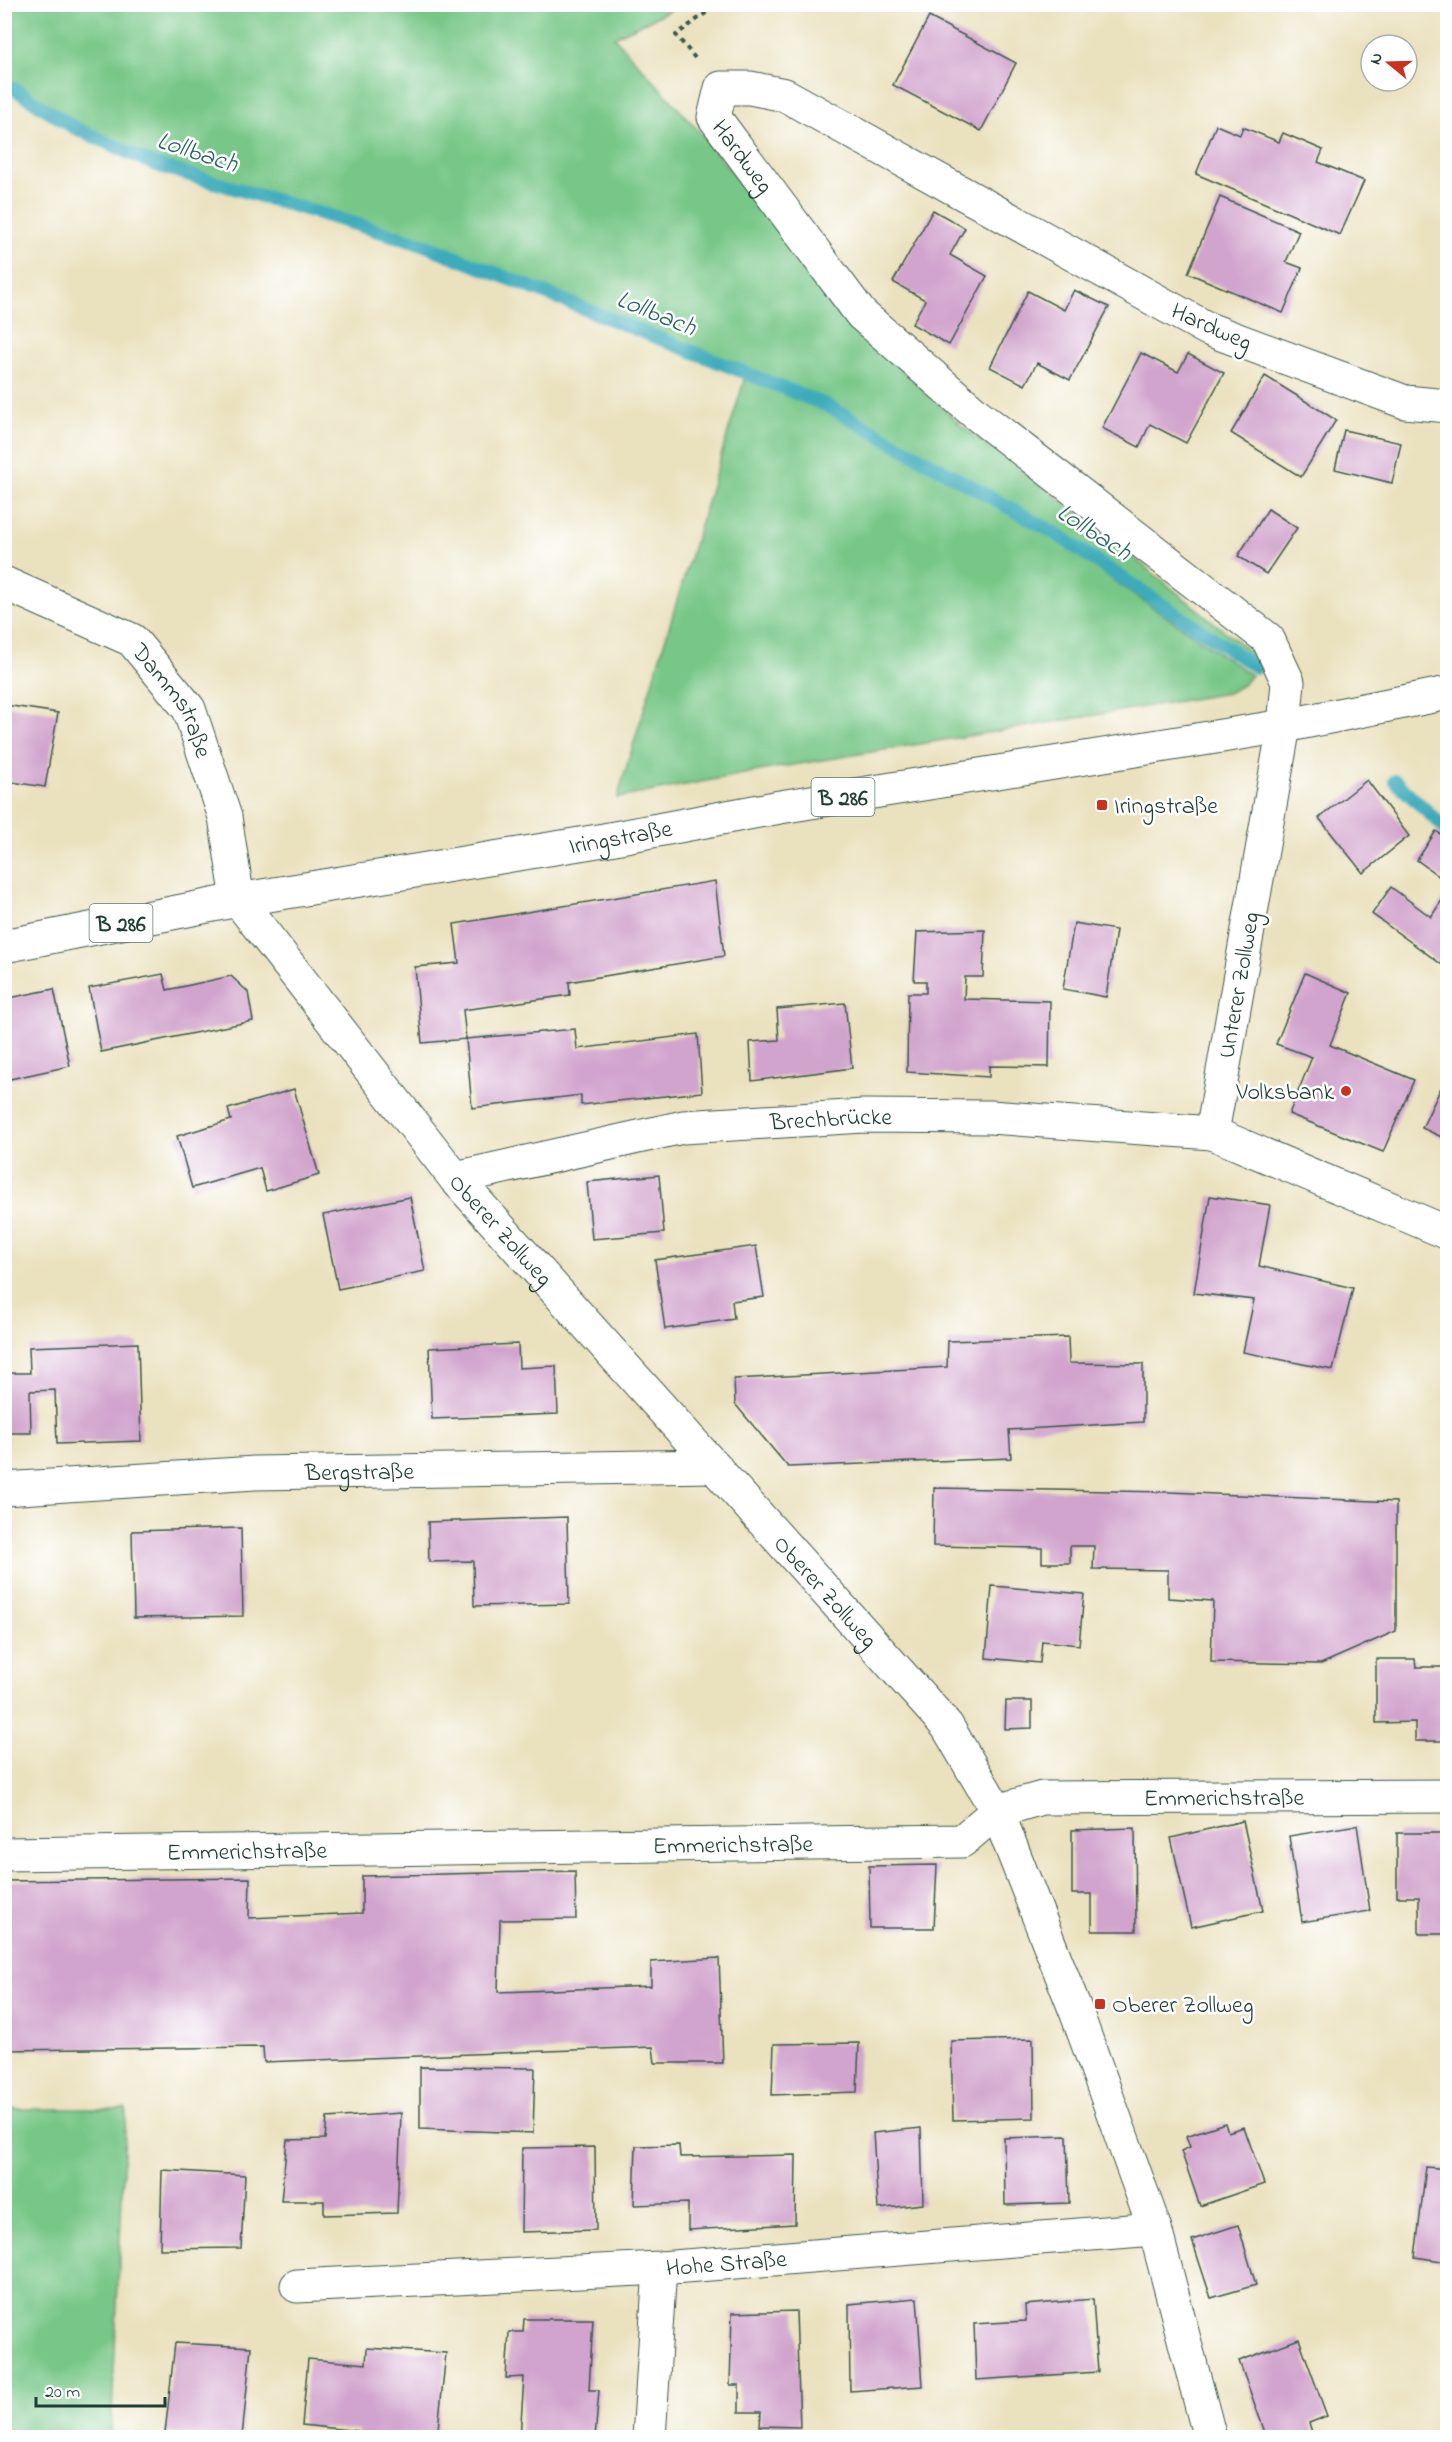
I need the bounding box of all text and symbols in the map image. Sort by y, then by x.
north arrow [1359,33,1419,93]
text: N [1364,50,1390,68]
street label: Hardweg [702,113,781,202]
water label: Lollbach [152,123,243,185]
water label: Lollbach [610,282,702,348]
street label: Hardweg [1165,295,1257,362]
water label: Lollbach [1048,495,1139,572]
street label: Dammstraße [121,636,219,763]
road number: B 286 [812,778,874,816]
place label: Iringstraße [1114,790,1218,825]
marker: Iringstraße [1095,798,1109,812]
street label: Iringstraße [567,813,675,865]
road number: B 286 [90,904,152,942]
street label: Unterer Zollweg [1210,909,1271,1061]
place label: Volksbank [1235,1076,1334,1111]
marker: Volksbank [1339,1084,1353,1098]
street label: Brechbrücke [768,1101,892,1142]
street label: Oberer Zollweg [439,1167,560,1296]
street label: Bergstraße [304,1456,415,1492]
street label: Oberer Zollweg [764,1528,885,1657]
street label: Emmerichstraße [1144,1782,1305,1817]
street label: Emmerichstraße [653,1828,814,1865]
street label: Emmerichstraße [167,1835,328,1872]
place label: Oberer Zollweg [1112,1989,1254,2024]
marker: Oberer Zollweg [1093,1997,1107,2011]
street label: Hohe Straße [665,2243,789,2287]
scale bar [36,2370,165,2408]
text: 20 m [45,2380,80,2406]

